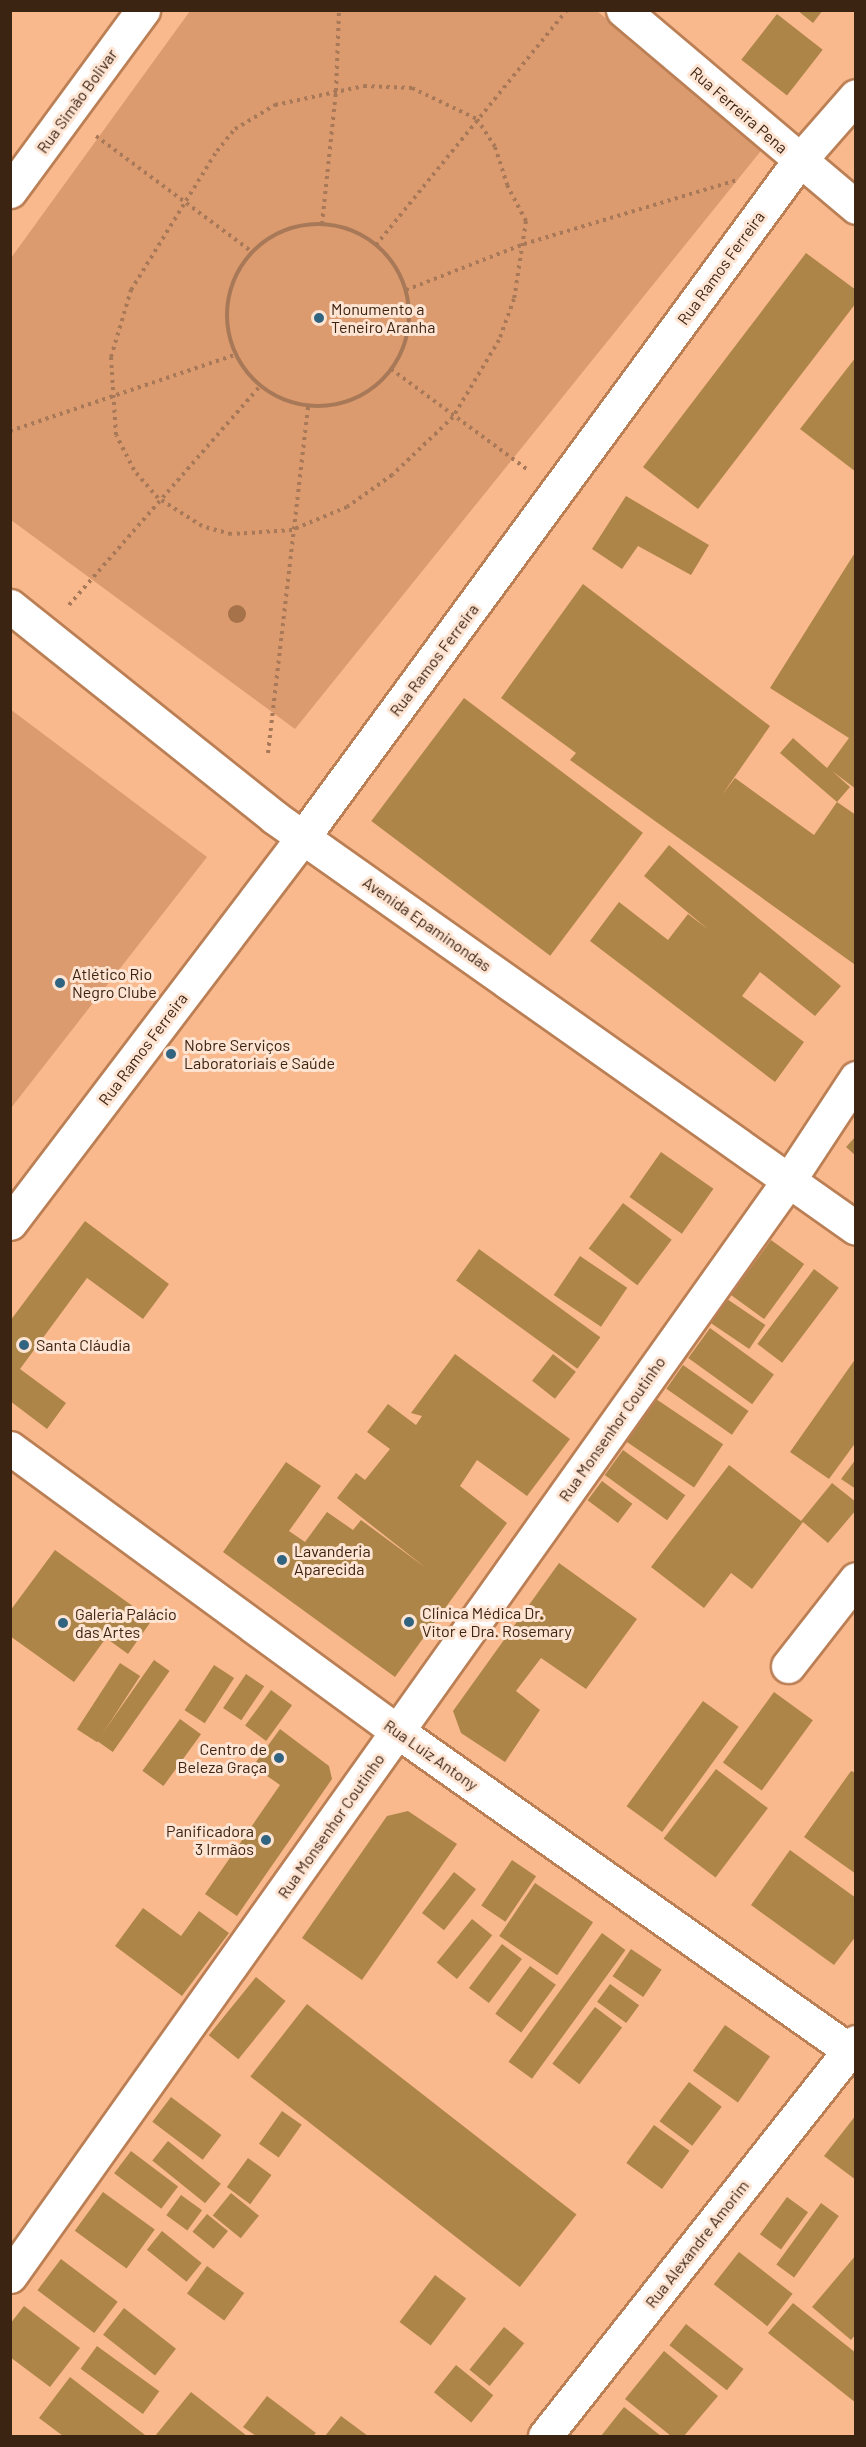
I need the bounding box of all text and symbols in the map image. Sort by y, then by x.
street label: Rua Simão Bolivar [33,45,121,157]
street label: Rua Ferreira Pena [686,63,792,157]
street label: Rua Ramos Ferreira [673,208,769,328]
place label: Monumento a Teneiro Aranha [331,299,435,337]
marker: Monumento a Teneiro Aranha [312,311,326,325]
street label: Rua Ramos Ferreira [386,600,482,720]
street label: Avenida Epaminondas [359,872,495,976]
place label: Atlético Rio Negro Clube [72,964,157,1002]
marker: Atlético Rio Negro Clube [53,976,67,990]
street label: Rua Ramos Ferreira [95,989,191,1109]
place label: Nobre Serviços Laboratoriais e Saúde [184,1035,335,1073]
marker: Nobre Serviços Laboratoriais e Saúde [162,1045,180,1063]
place label: Santa Cláudia [36,1335,130,1355]
marker: Santa Cláudia [17,1338,31,1352]
street label: Rua Monsenhor Coutinho [555,1353,669,1505]
place label: Lavanderia Aparecida [294,1541,371,1579]
marker: Lavanderia Aparecida [275,1553,289,1567]
place label: Clinica Médica Dr. Vitor e Dra. Rosemary [422,1603,572,1641]
place label: Galeria Palácio das Artes [75,1604,177,1642]
marker: Clinica Médica Dr. Vitor e Dra. Rosemary [400,1613,418,1631]
marker: Galeria Palácio das Artes [56,1616,70,1630]
street label: Rua Luiz Antony [380,1716,482,1794]
place label: Centro de Beleza Graça [177,1739,267,1777]
street label: Rua Monsenhor Coutinho [274,1750,388,1902]
marker: Centro de Beleza Graça [272,1751,286,1765]
place label: Panificadora 3 Irmãos [166,1821,254,1859]
marker: Panificadora 3 Irmãos [259,1833,273,1847]
street label: Rua Alexandre Amorim [641,2176,753,2312]

